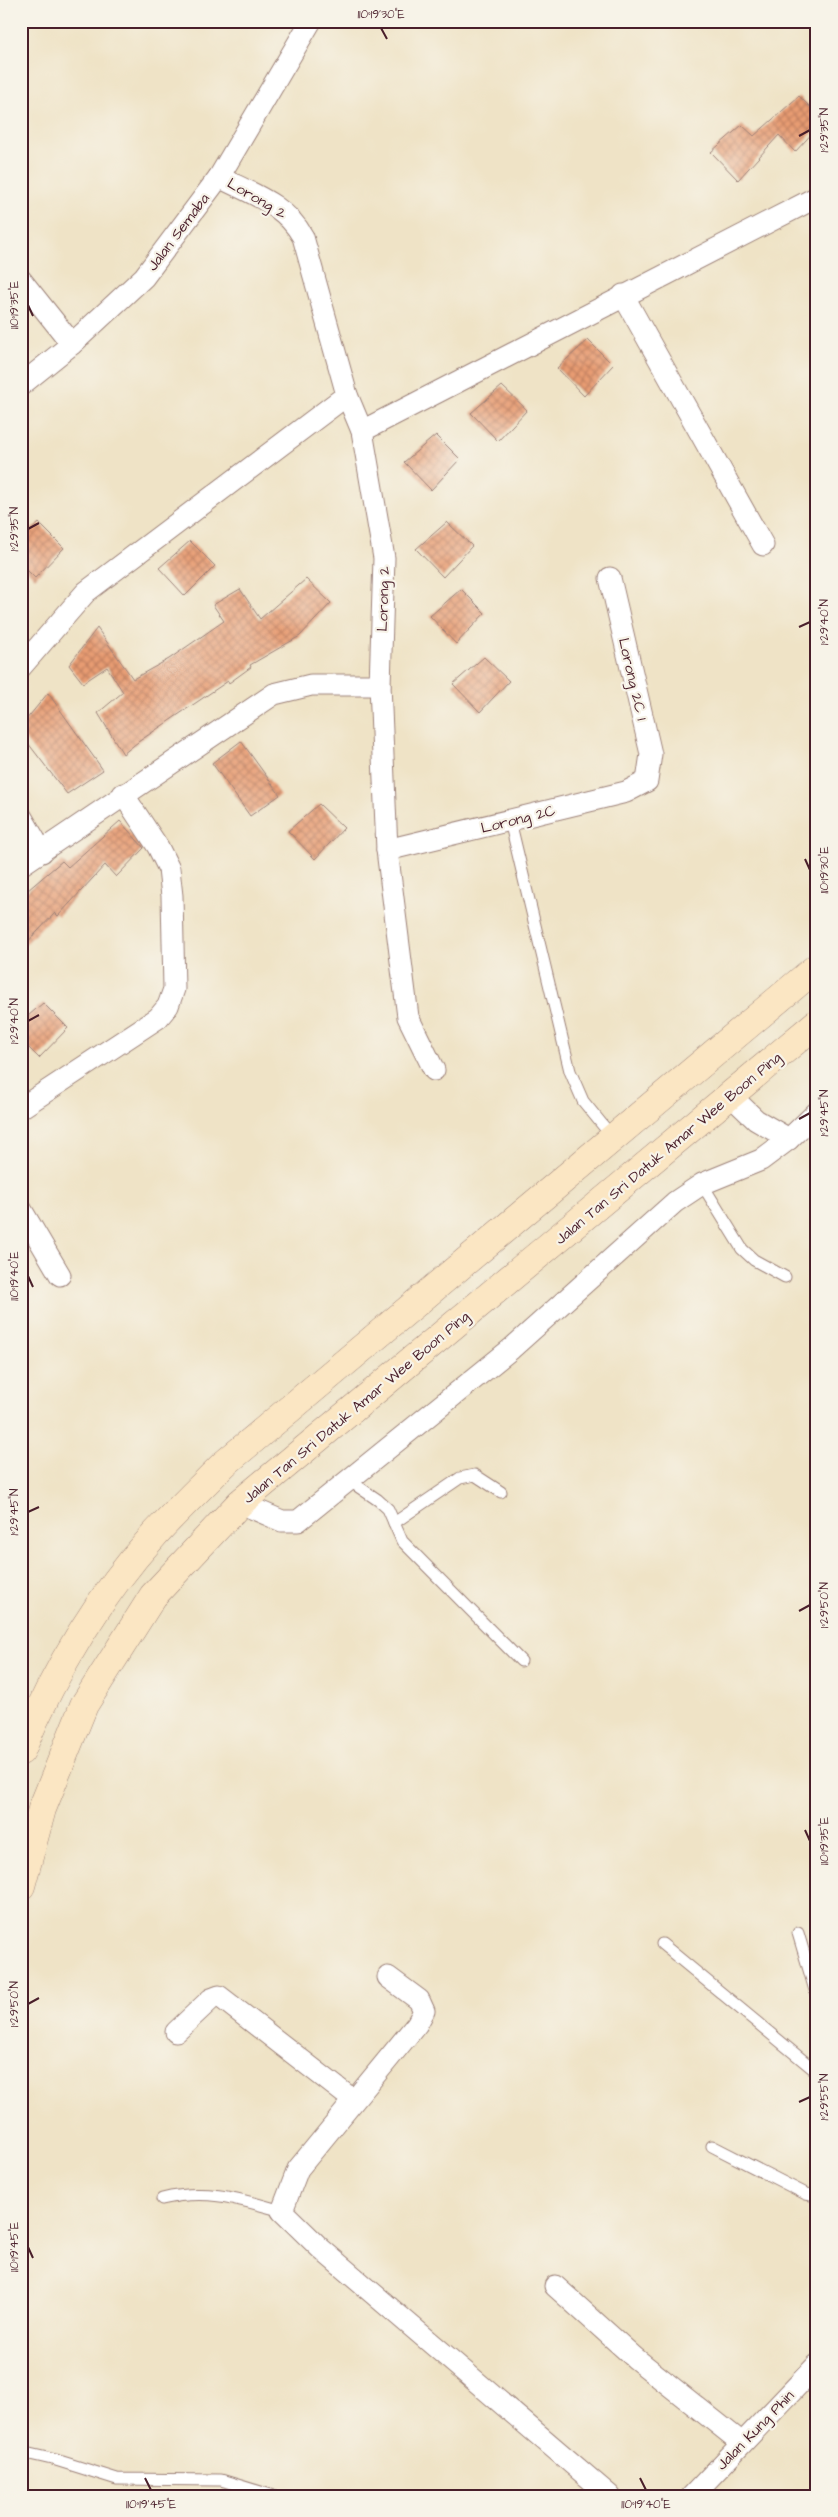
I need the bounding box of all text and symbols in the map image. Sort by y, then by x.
text: 110°19'30"E [357,6,405,23]
text: 1°29'35"N [816,107,833,152]
street label: Lorong 2 [223,173,291,225]
street label: Jalan Semaba [142,189,215,275]
text: 110°19'35"E [6,281,23,329]
text: 1°29'35"N [6,506,23,551]
street label: Lorong 2 [372,566,396,632]
text: 1°29'40"N [816,599,833,645]
street label: Lorong 2C 1 [612,636,652,723]
street label: Lorong 2C [479,800,558,840]
text: 110°19'30"E [816,846,833,894]
text: 1°29'40"N [6,998,23,1044]
street label: Jalan Tan Sri Datuk Amar Wee Boon Ping [551,1047,787,1250]
text: 1°29'45"N [816,1089,833,1136]
text: 110°19'40"E [6,1251,23,1301]
street label: Jalan Tan Sri Datuk Amar Wee Boon Ping [239,1306,475,1509]
text: 1°29'45"N [6,1488,23,1535]
text: 1°29'50"N [816,1581,833,1628]
text: 110°19'35"E [816,1817,833,1865]
text: 1°29'50"N [6,1980,23,2027]
text: 1°29'55"N [816,2073,833,2121]
text: 110°19'45"E [6,2222,23,2272]
street label: Jalan Kung Phin [712,2385,800,2476]
text: 110°19'45"E [126,2496,176,2513]
text: 110°19'40"E [621,2496,671,2513]

